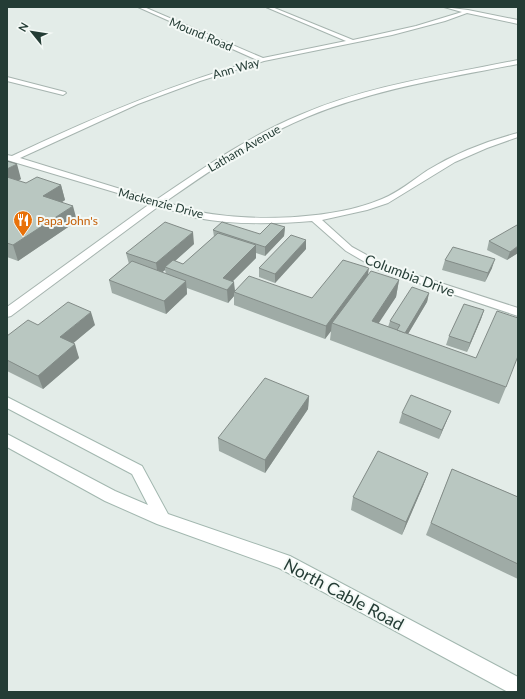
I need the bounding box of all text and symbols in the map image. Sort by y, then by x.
north arrow [12,12,52,52]
street label: Mound Road [167,14,235,54]
text: N [15,20,31,34]
street label: Ann Way [211,54,262,82]
street label: Latham Avenue [205,121,283,175]
street label: Mackenzie Drive [117,184,205,222]
restaurant icon: Papa John's [12,209,34,237]
place label: Papa John's [37,213,98,228]
street label: Columbia Drive [363,250,457,300]
street label: North Cable Road [280,554,408,634]

